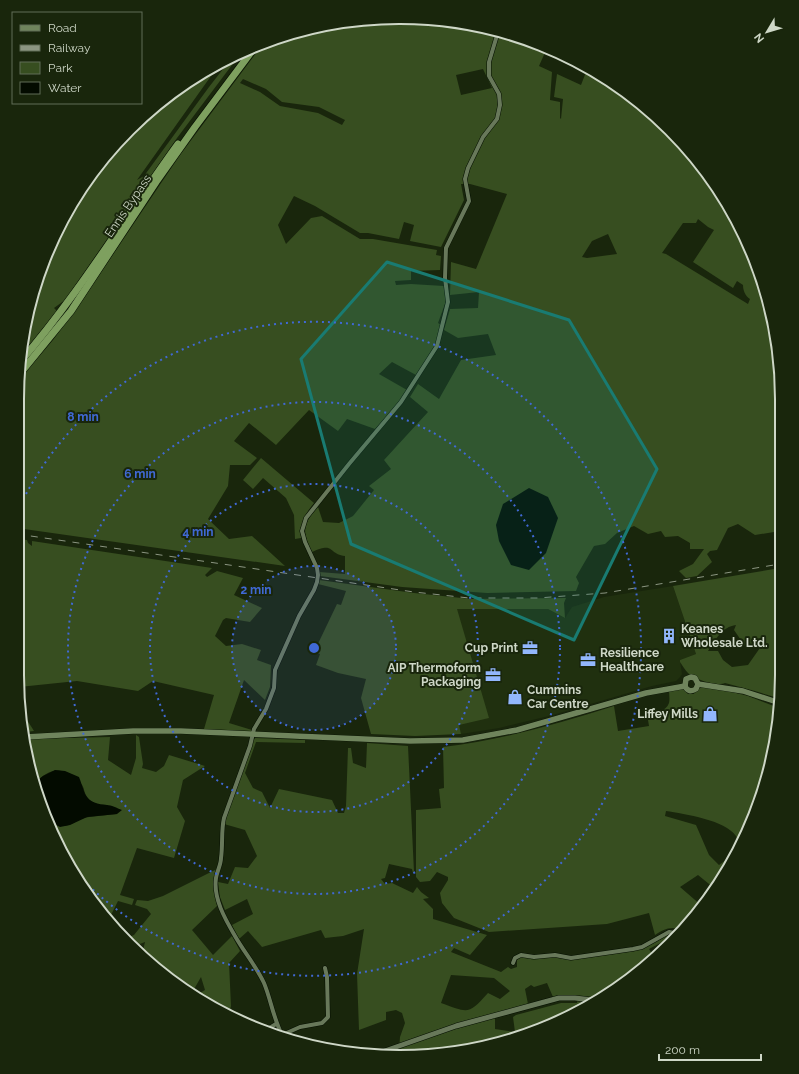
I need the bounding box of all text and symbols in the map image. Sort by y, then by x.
legend [12,12,142,104]
north arrow [747,12,787,52]
text: Road [48,21,77,35]
text: N [752,31,767,45]
text: Railway [48,41,91,55]
text: Park [48,61,73,75]
text: Water [48,81,82,95]
street label: Ennis Bypass [102,172,154,240]
text: 8 min [67,410,99,424]
text: 6 min [124,467,156,481]
text: 4 min [182,525,214,539]
text: 2 min [240,583,272,597]
place label: Keanes Wholesale Ltd. [681,622,768,650]
building icon: Keanes Wholesale Ltd. [660,627,678,645]
office icon: Cup Print [521,639,539,657]
centre of rings [307,641,321,655]
place label: Cup Print [465,641,518,655]
place label: Resilience Healthcare [600,646,664,674]
office icon: Resilience Healthcare [579,651,597,669]
place label: AIP Thermoform Packaging [387,661,481,689]
office icon: AIP Thermoform Packaging [484,666,502,684]
place label: Cummins Car Centre [527,683,588,711]
shop icon: Cummins Car Centre [506,688,524,706]
shop icon: Liffey Mills [701,705,719,723]
place label: Liffey Mills [637,707,698,721]
scale bar [659,1036,761,1062]
text: 200 m [665,1043,700,1057]

